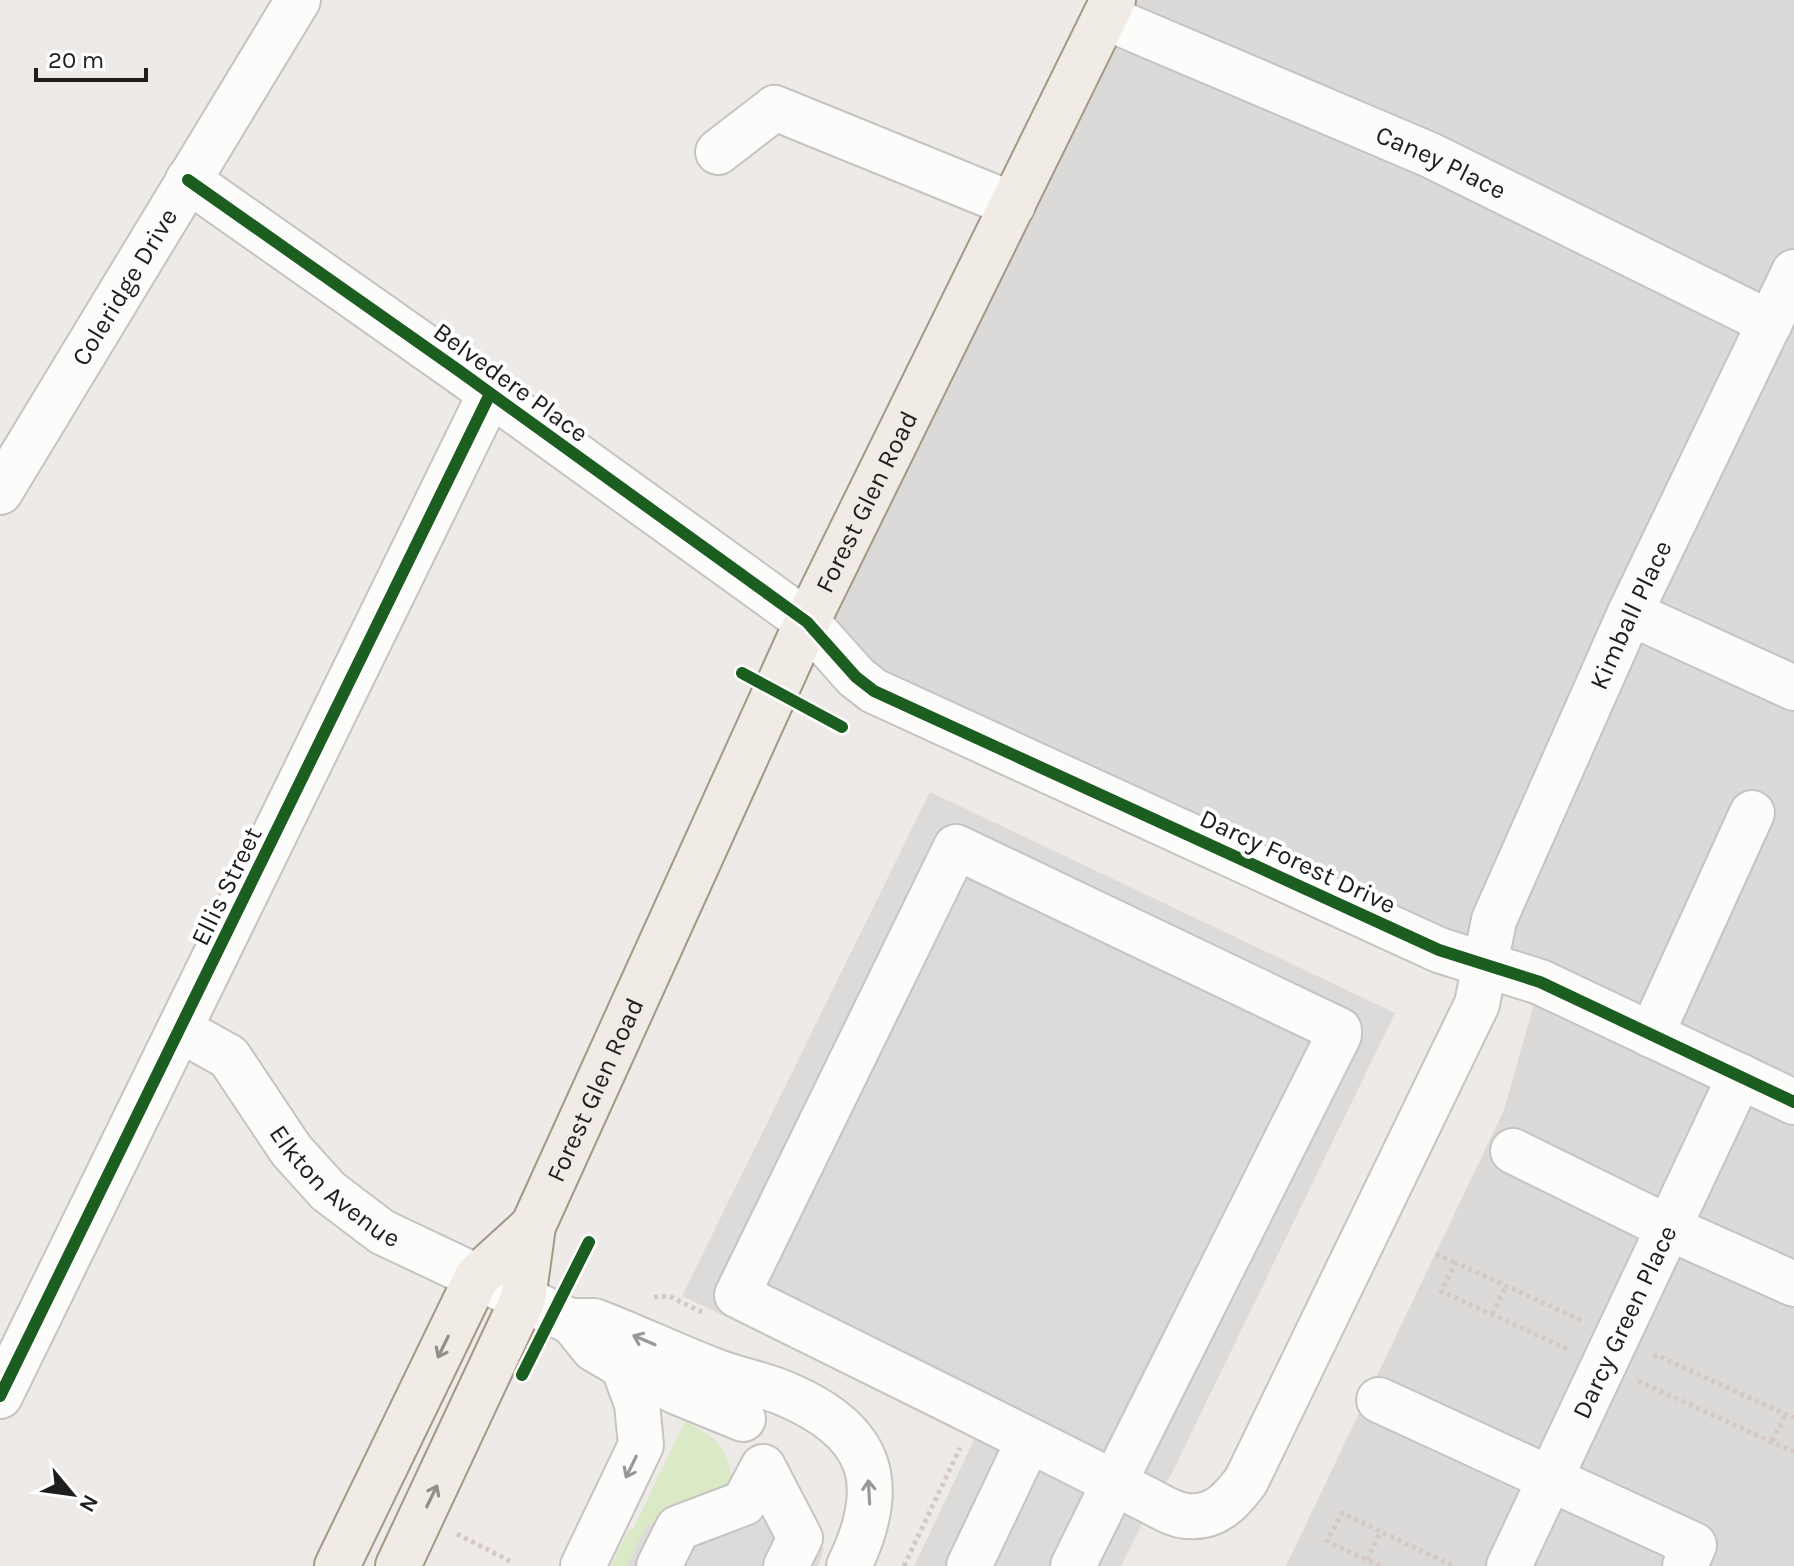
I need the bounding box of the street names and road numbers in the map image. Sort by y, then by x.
street label: Caney Place [1371,119,1511,206]
street label: Coleridge Drive [65,203,184,371]
street label: Belvedere Place [427,316,594,449]
street label: Forest Glen Road [809,406,924,598]
street label: Kimball Place [1583,535,1679,695]
street label: Darcy Forest Drive [1195,802,1401,920]
street label: Ellis Street [184,822,269,951]
street label: Forest Glen Road [540,993,650,1187]
street label: Elkton Avenue [263,1119,405,1254]
street label: Darcy Green Place [1566,1220,1683,1424]

